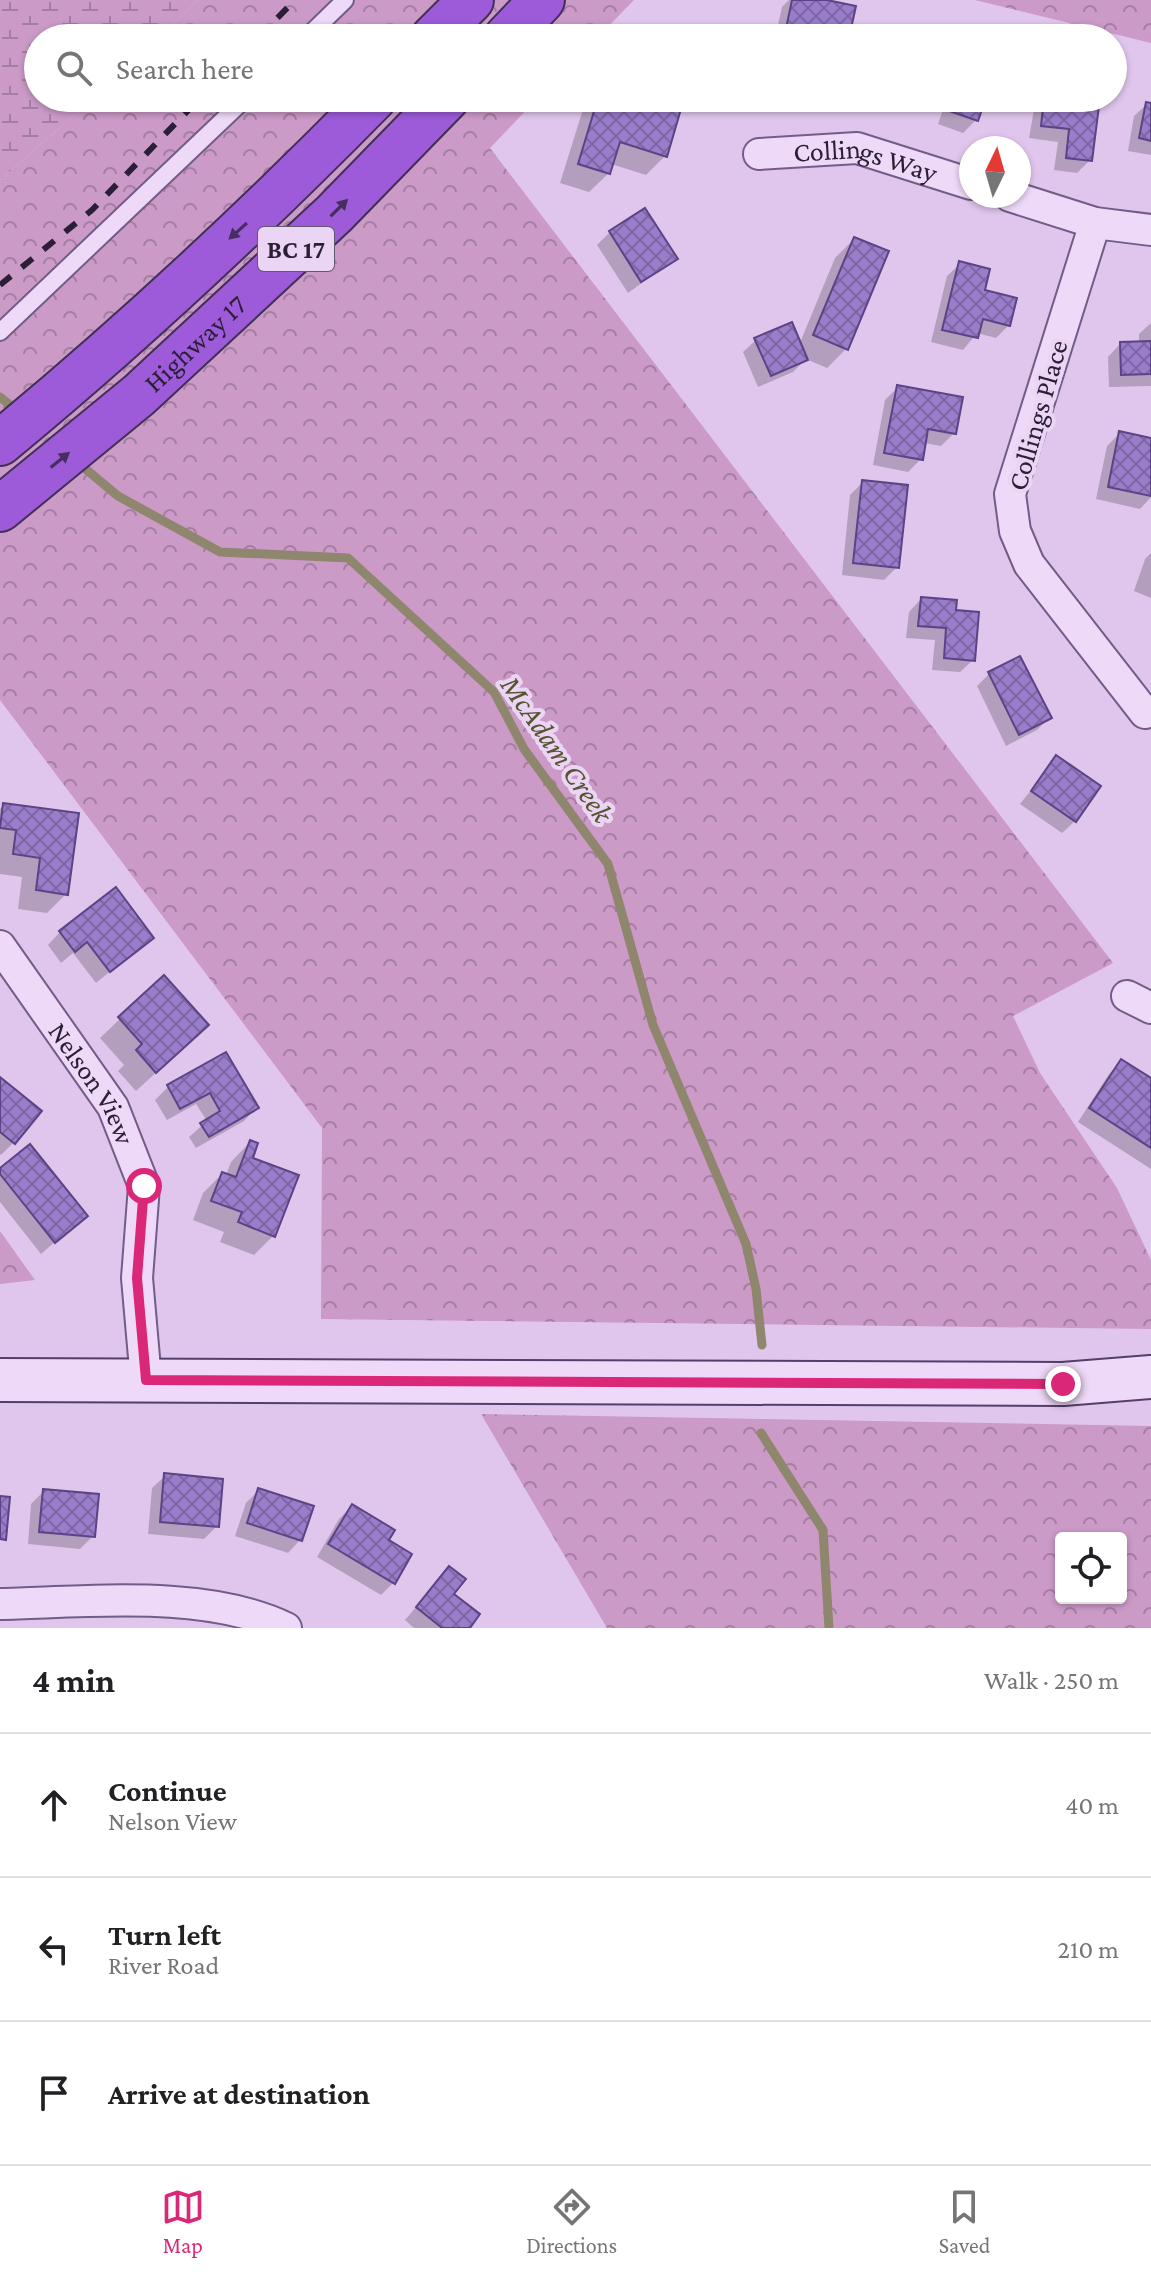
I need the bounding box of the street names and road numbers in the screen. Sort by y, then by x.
street label: Collings Way [792,133,942,189]
road number: BC 17 [258,227,334,271]
street label: Highway 17 [138,289,253,398]
street label: Collings Place [1001,336,1074,494]
street label: Nelson View [42,1016,141,1149]

